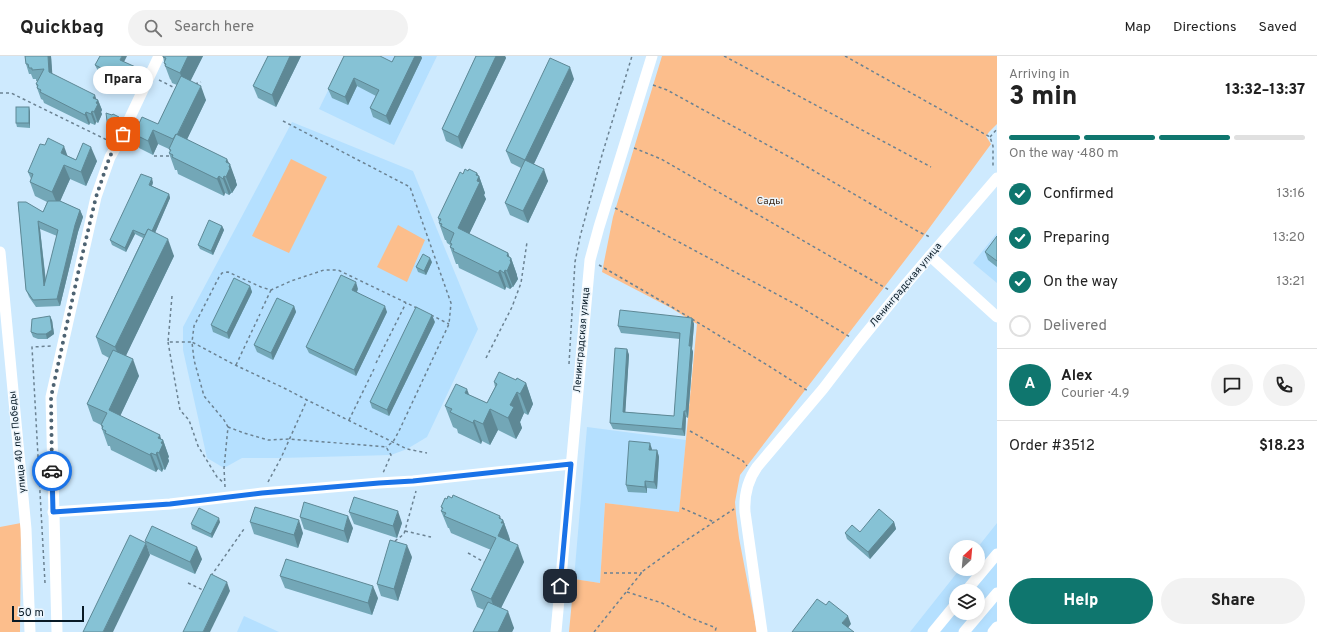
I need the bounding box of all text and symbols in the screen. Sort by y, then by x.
search box [128,10,408,46]
text: Quickbag [20,16,104,40]
icon: search [142,17,164,39]
text: Search here [174,18,254,37]
text: Map [1125,19,1151,36]
text: Directions [1173,19,1237,36]
text: Saved [1259,19,1297,36]
callout: Прага [93,66,153,94]
text: Arriving in [1009,67,1070,83]
text: Прага [104,72,142,88]
text: 3 min [1009,81,1077,114]
text: 13:32–13:37 [1225,81,1305,100]
pin [106,117,140,151]
icon: bag [112,123,134,145]
text: On the way · 480 m [1009,146,1118,162]
icon: check [1009,183,1031,205]
text: Confirmed [1043,185,1114,204]
text: 13:16 [1277,186,1305,202]
park label: Сады [757,195,783,208]
icon: check [1009,227,1031,249]
text: Preparing [1043,229,1110,248]
text: 13:20 [1273,230,1305,246]
street label: Ленинградская улица [867,240,945,330]
icon: check [1009,271,1031,293]
text: On the way [1043,273,1118,292]
text: 13:21 [1277,274,1305,290]
street label: Ленинградская улица [571,287,593,393]
text: Delivered [1043,317,1107,336]
button: chat [1211,364,1253,406]
button: phone [1263,364,1305,406]
text: Alex [1061,367,1093,386]
text: A [1025,375,1035,394]
text: Courier · 4.9 [1061,386,1129,402]
street label: улица 40 лет Победы [6,390,30,494]
text: Order #3512 [1009,437,1095,456]
text: $18.23 [1259,437,1305,456]
courier [32,451,72,491]
icon: car [41,460,63,482]
north arrow [949,540,985,576]
map controls [949,540,985,620]
pin [543,569,577,603]
icon: home [549,575,571,597]
button: Help [1009,578,1153,624]
button: Share [1161,578,1305,624]
button: layers [949,584,985,620]
scale bar [12,604,84,623]
text: 50 m [18,606,44,620]

